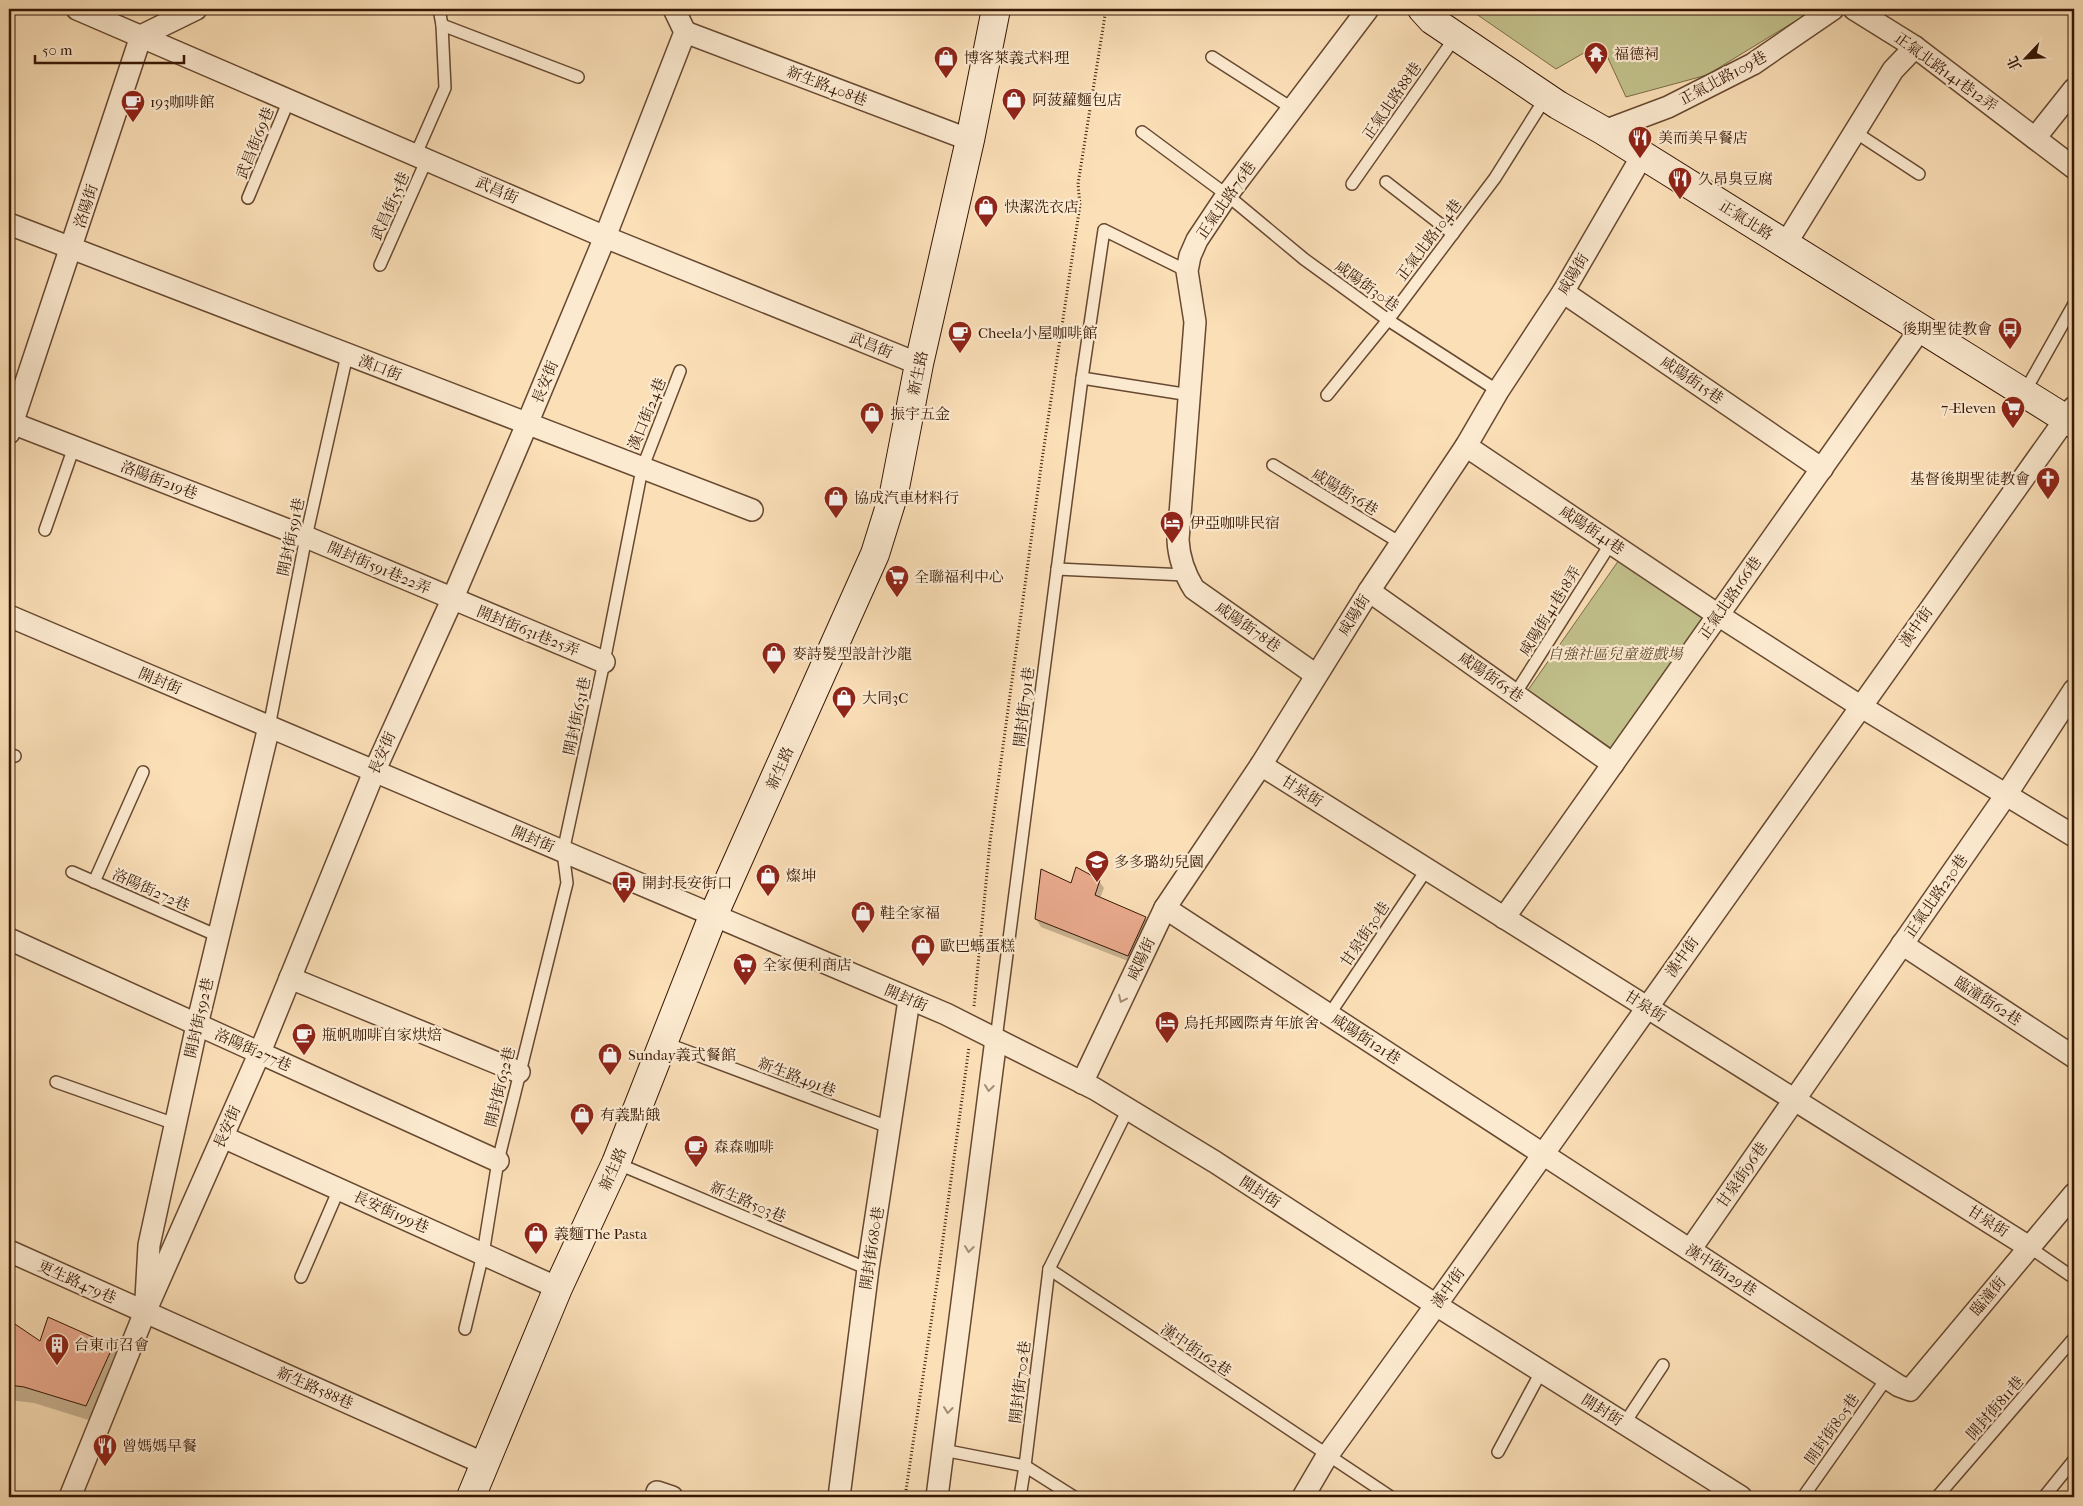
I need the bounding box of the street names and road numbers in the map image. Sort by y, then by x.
street label: 正氣北路141巷12弄 [1891,29,2001,115]
street label: 正氣北路109巷 [1676,47,1770,109]
street label: 正氣北路88巷 [1359,59,1425,143]
street label: 新生路408巷 [784,62,870,110]
street label: 武昌街69巷 [232,104,278,182]
street label: 正氣北路76巷 [1193,158,1259,242]
street label: 武昌街55巷 [367,169,413,243]
street label: 武昌街 [473,173,521,207]
street label: 洛陽街 [70,182,102,230]
street label: 正氣北路104巷 [1393,196,1465,284]
street label: 正氣北路 [1716,196,1776,244]
street label: 咸陽街 [1554,250,1592,298]
street label: 咸陽街30巷 [1332,257,1402,315]
street label: 武昌街 [847,328,895,362]
street label: 新生路 [905,349,931,397]
street label: 漢口街 [356,352,404,384]
street label: 咸陽街15巷 [1657,352,1727,408]
street label: 長安街 [528,358,562,406]
street label: 漢口街24巷 [624,375,670,453]
street label: 洛陽街219巷 [118,457,200,503]
street label: 咸陽街56巷 [1309,465,1381,519]
street label: 開封街591巷 [274,496,308,578]
street label: 咸陽街41巷 [1556,502,1628,558]
street label: 開封街591巷22弄 [325,538,433,598]
street label: 正氣北路166巷 [1695,553,1765,643]
street label: 咸陽街41巷18弄 [1515,563,1585,659]
street label: 咸陽街 [1334,591,1374,639]
street label: 咸陽街78巷 [1212,598,1284,656]
street label: 開封街631巷25弄 [474,602,582,660]
street label: 漢中街 [1896,603,1936,651]
street label: 咸陽街65巷 [1455,648,1527,706]
street label: 開封街 [136,664,184,698]
street label: 開封街791巷 [1010,666,1038,748]
street label: 開封街631巷 [560,675,594,757]
street label: 長安街 [365,729,399,777]
street label: 新生路 [763,744,797,792]
street label: 甘泉街 [1278,771,1326,811]
street label: 開封街 [509,822,557,856]
street label: 正氣北路230巷 [1901,851,1971,941]
street label: 洛陽街272巷 [110,865,192,915]
street label: 甘泉街30巷 [1337,898,1393,970]
street label: 漢中街 [1662,933,1702,981]
street label: 咸陽街 [1123,935,1159,983]
street label: 臨潼街62巷 [1951,973,2025,1029]
street label: 開封街592巷 [181,976,217,1060]
street label: 開封街 [882,981,930,1015]
street label: 甘泉街 [1621,986,1669,1026]
street label: 咸陽街121巷 [1328,1010,1404,1068]
street label: 洛陽街277巷 [212,1025,294,1075]
street label: 開封街632巷 [481,1045,519,1129]
street label: 新生路491巷 [755,1054,839,1100]
street label: 長安街 [210,1103,244,1151]
street label: 甘泉街96巷 [1713,1139,1771,1211]
street label: 新生路 [596,1145,630,1193]
street label: 開封街 [1236,1172,1284,1212]
street label: 新生路503巷 [707,1178,789,1226]
street label: 長安街199巷 [350,1187,432,1237]
street label: 甘泉街 [1964,1201,2012,1241]
street label: 開封街680巷 [857,1205,887,1291]
street label: 漢中街129巷 [1682,1240,1760,1300]
street label: 更生路479巷 [35,1257,119,1307]
street label: 漢中街 [1428,1264,1468,1312]
street label: 臨潼街 [1967,1273,2009,1319]
street label: 漢中街162巷 [1157,1320,1235,1380]
street label: 開封街702巷 [1006,1340,1034,1424]
street label: 新生路588巷 [274,1363,356,1413]
street label: 開封街811巷 [1963,1373,2027,1443]
street label: 開封街 [1578,1390,1626,1430]
street label: 開封街805巷 [1801,1390,1863,1468]

